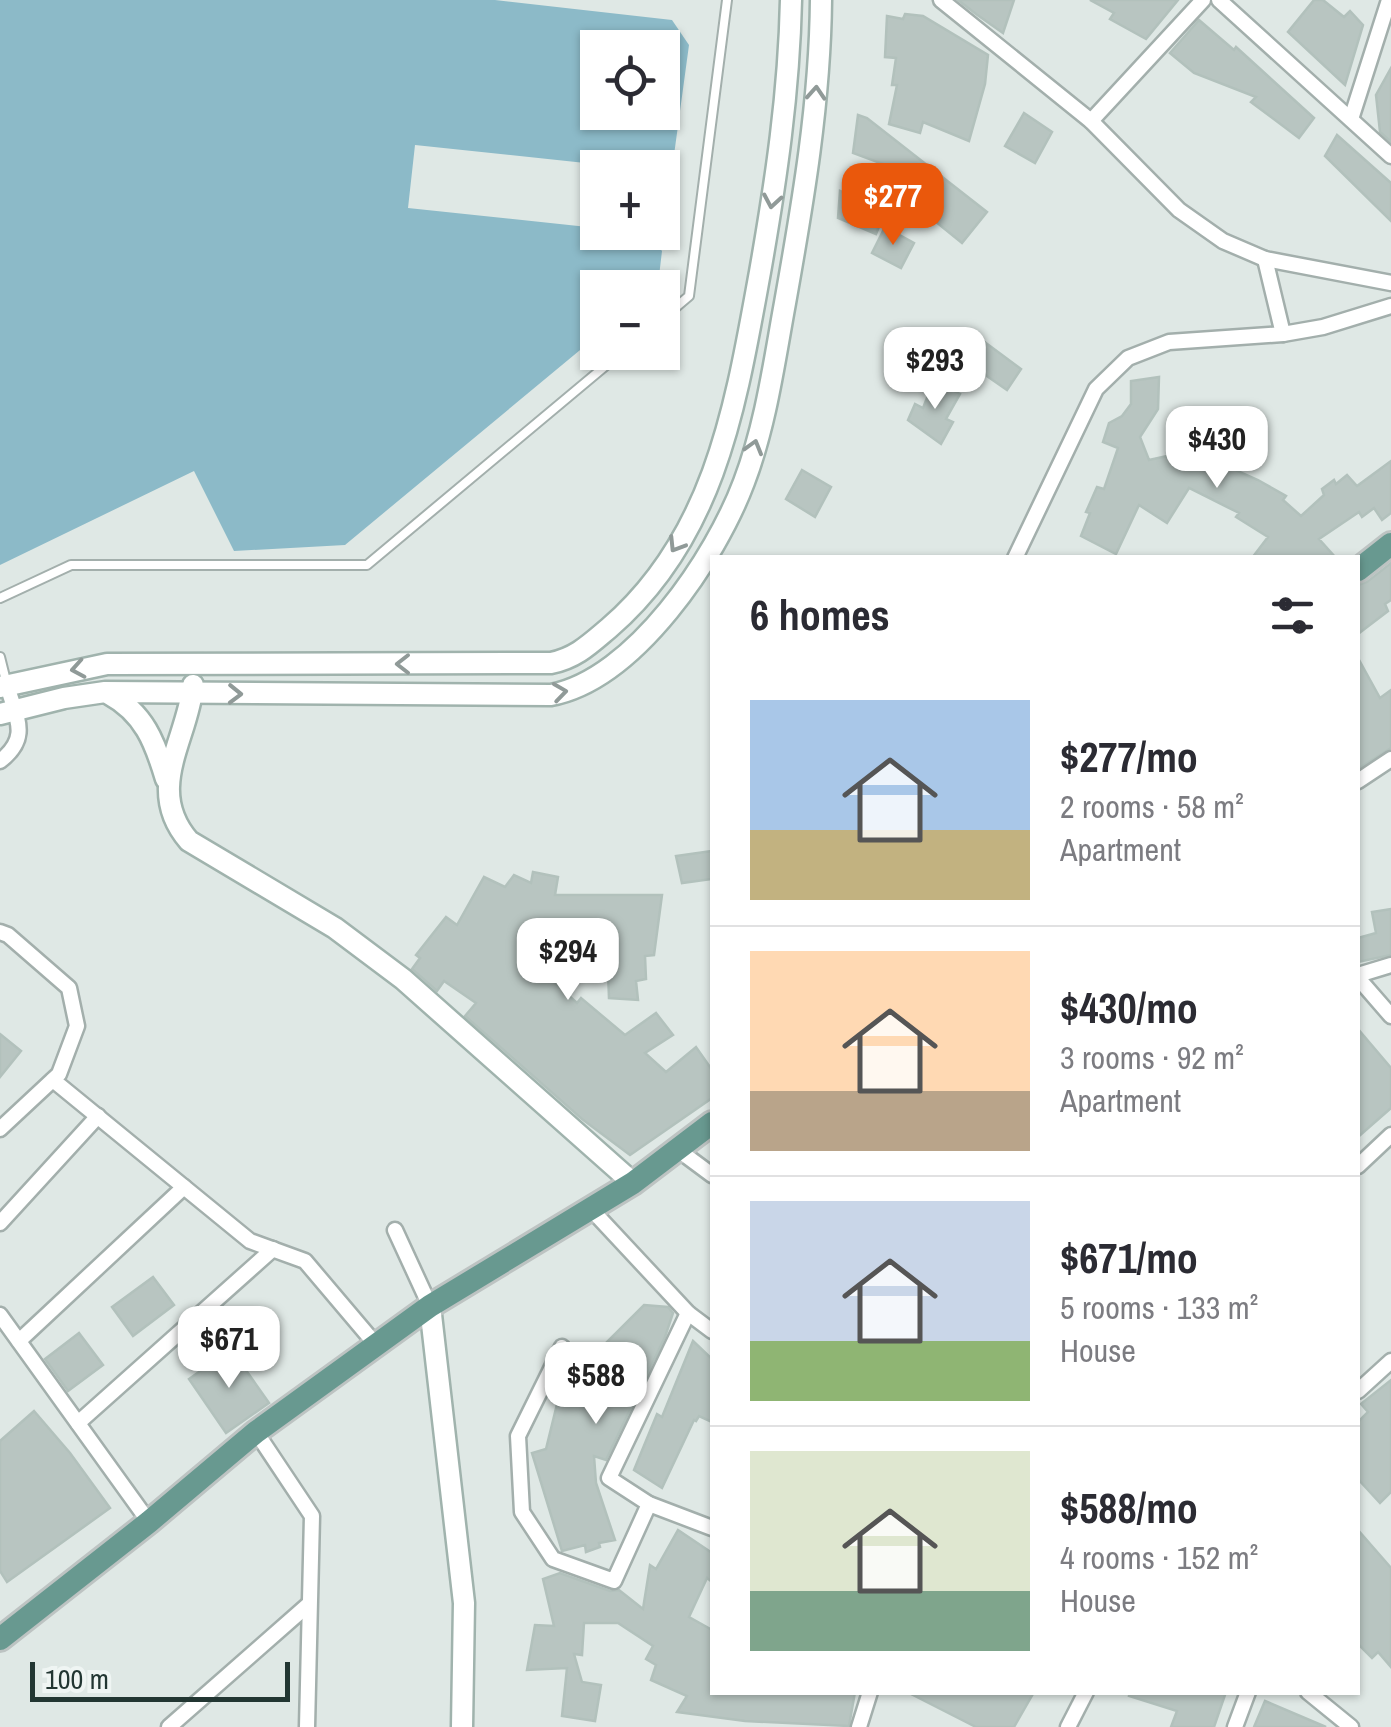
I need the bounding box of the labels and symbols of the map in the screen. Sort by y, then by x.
one-way arrow [805,85,827,101]
pin: $277 [834,163,952,248]
one-way arrow [762,193,783,210]
pin: $293 [876,327,994,412]
pin: $430 [1158,406,1276,491]
one-way arrow [742,440,763,457]
one-way arrow [669,534,688,552]
one-way arrow [394,653,410,675]
one-way arrow [70,658,86,679]
one-way arrow [552,683,568,704]
one-way arrow [228,684,244,705]
pin: $294 [509,918,627,1003]
pin: $671 [170,1306,288,1391]
pin: $588 [537,1342,655,1427]
scale bar [30,1657,290,1702]

